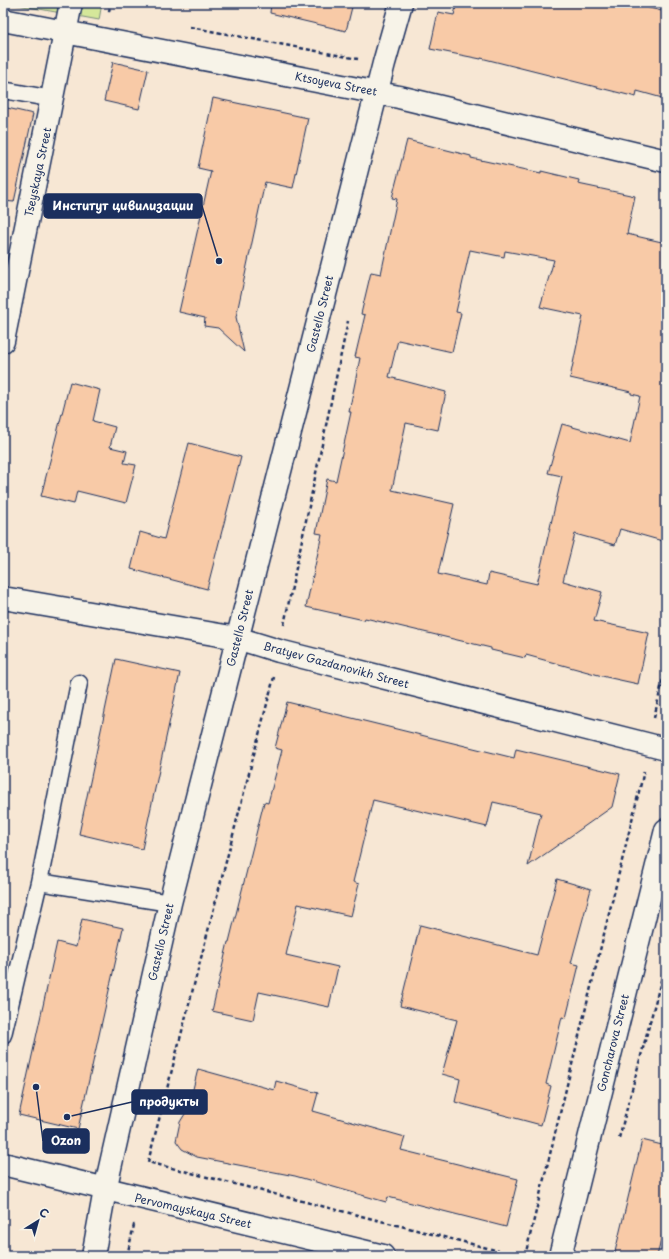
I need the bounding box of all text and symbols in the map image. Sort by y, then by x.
street label: Ktsoyeva Street [294,67,379,100]
street label: Tseyskaya Street [20,125,55,218]
callout: Институт цивилизации [44,194,202,218]
text: Институт цивилизации [52,196,194,214]
street label: Gastello Street [302,273,337,354]
street label: Gastello Street [222,587,257,668]
street label: Bratyev Gazdanovikh Street [261,637,411,692]
street label: Gastello Street [143,901,178,982]
street label: Goncharova Street [592,992,633,1093]
callout: продукты [132,1090,207,1114]
text: продукты [139,1092,199,1110]
callout: Ozon [43,1129,89,1153]
text: Ozon [51,1131,81,1149]
street label: Pervomayskaya Street [133,1189,254,1232]
north arrow [18,1201,58,1241]
text: С [36,1203,53,1222]

